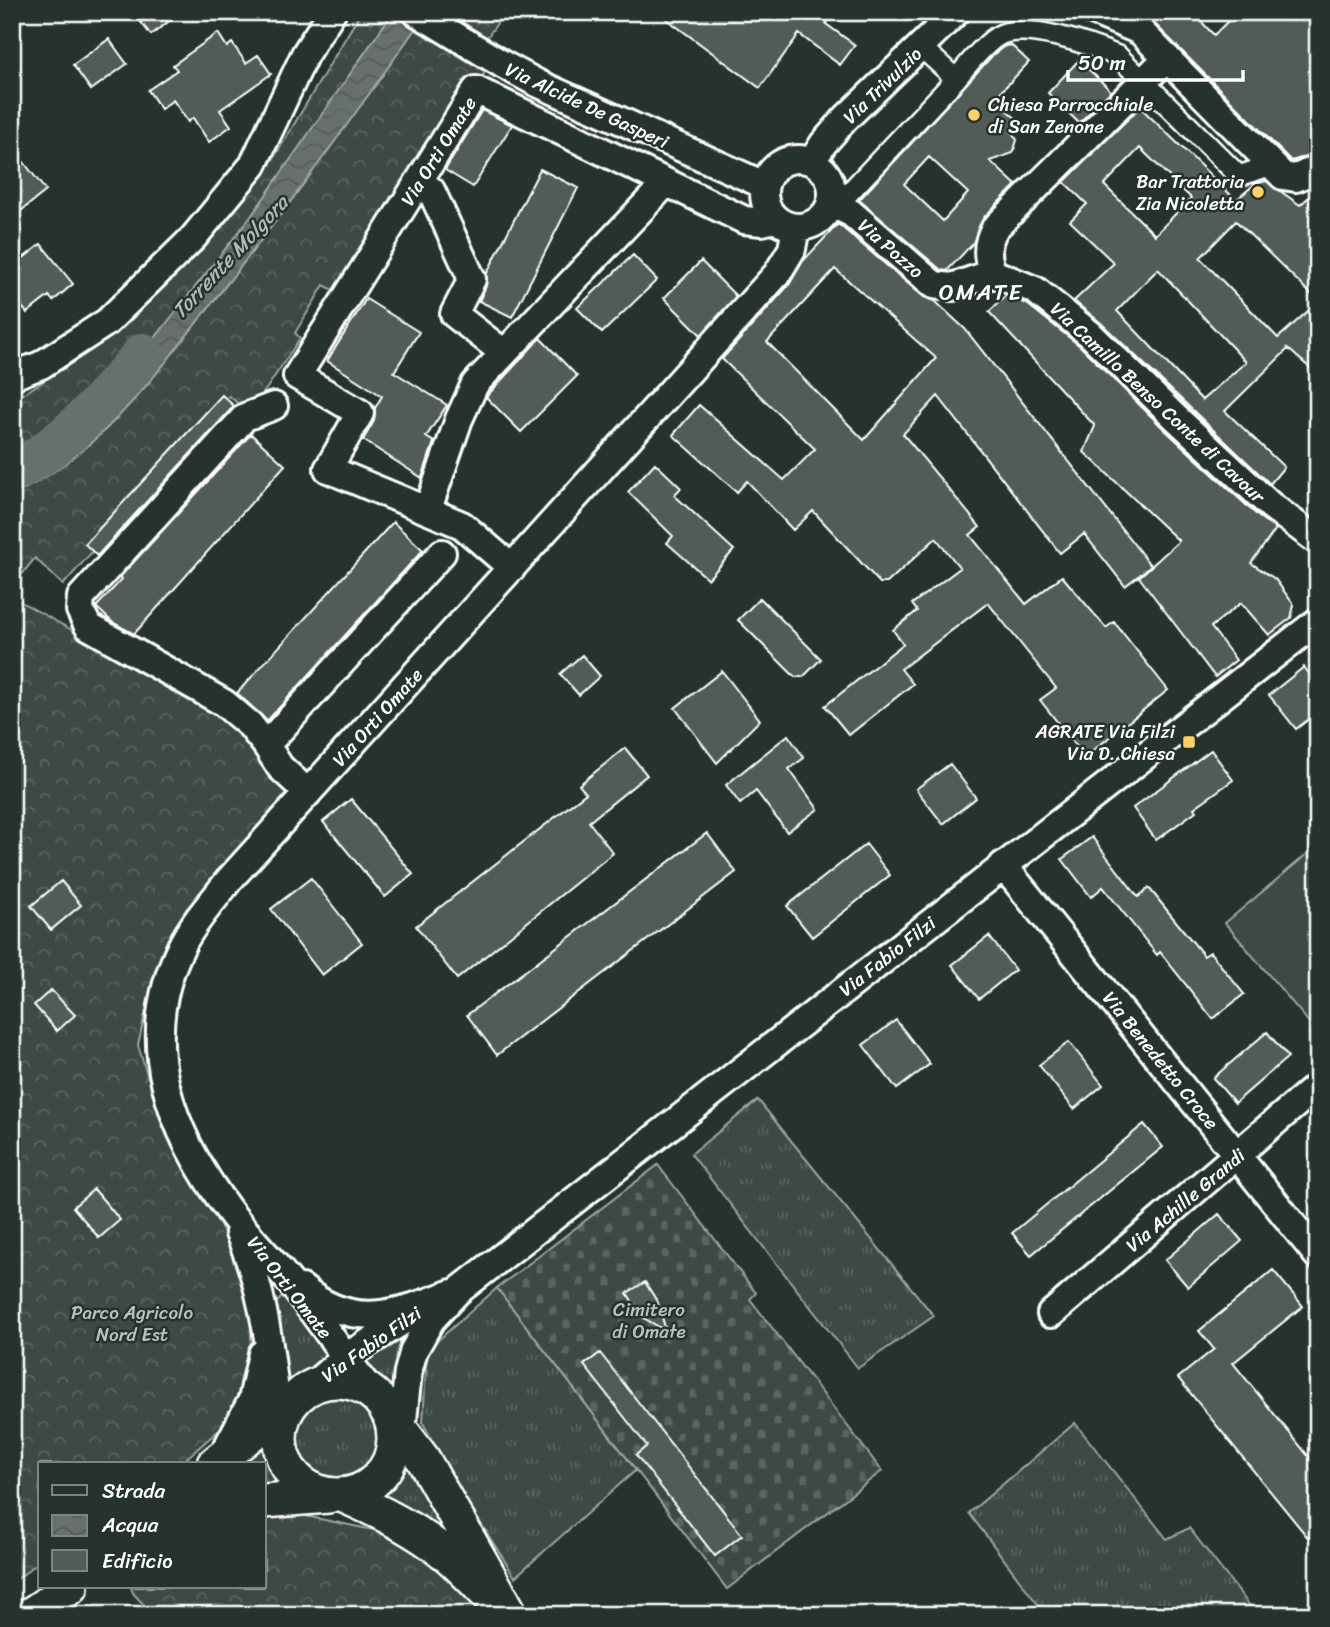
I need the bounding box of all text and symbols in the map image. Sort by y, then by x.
scale bar [1068,38,1242,82]
street label: Via Trivulzio [835,39,930,132]
text: 50 m [1078,44,1126,82]
street label: Via Alcide De Gasperi [499,53,675,158]
place label: Chiesa Parrocchiale di San Zenone [988,88,1153,143]
street label: Via Orti Omate [392,90,485,213]
marker: Chiesa Parrocchiale di San Zenone [966,107,982,123]
place label: Bar Trattoria Zia Nicoletta [1136,165,1244,220]
water label: Torrente Molgora [162,184,300,328]
marker: Bar Trattoria Zia Nicoletta [1250,184,1266,200]
street label: Via Pozzo [850,210,932,287]
district label: OMATE [939,272,1023,313]
street label: Via Camillo Benso Conte di Cavour [1042,293,1274,512]
street label: Via Orti Omate [324,660,431,774]
place label: AGRATE Via Filzi Via D. Chiesa [1035,715,1176,770]
marker: AGRATE Via Filzi Via D. Chiesa [1181,734,1197,750]
street label: Via Fabio Filzi [831,907,944,1005]
street label: Via Benedetto Croce [1094,984,1227,1137]
street label: Via Achille Grandi [1118,1140,1253,1261]
street label: Via Orti Omate [238,1228,341,1347]
park label: Cimitero di Omate [612,1293,686,1348]
park label: Parco Agricolo Nord Est [71,1296,193,1351]
street label: Via Fabio Filzi [314,1297,429,1391]
legend [38,1462,266,1588]
text: Strada [102,1472,166,1510]
text: Acqua [101,1506,159,1544]
text: Edificio [102,1542,173,1580]

